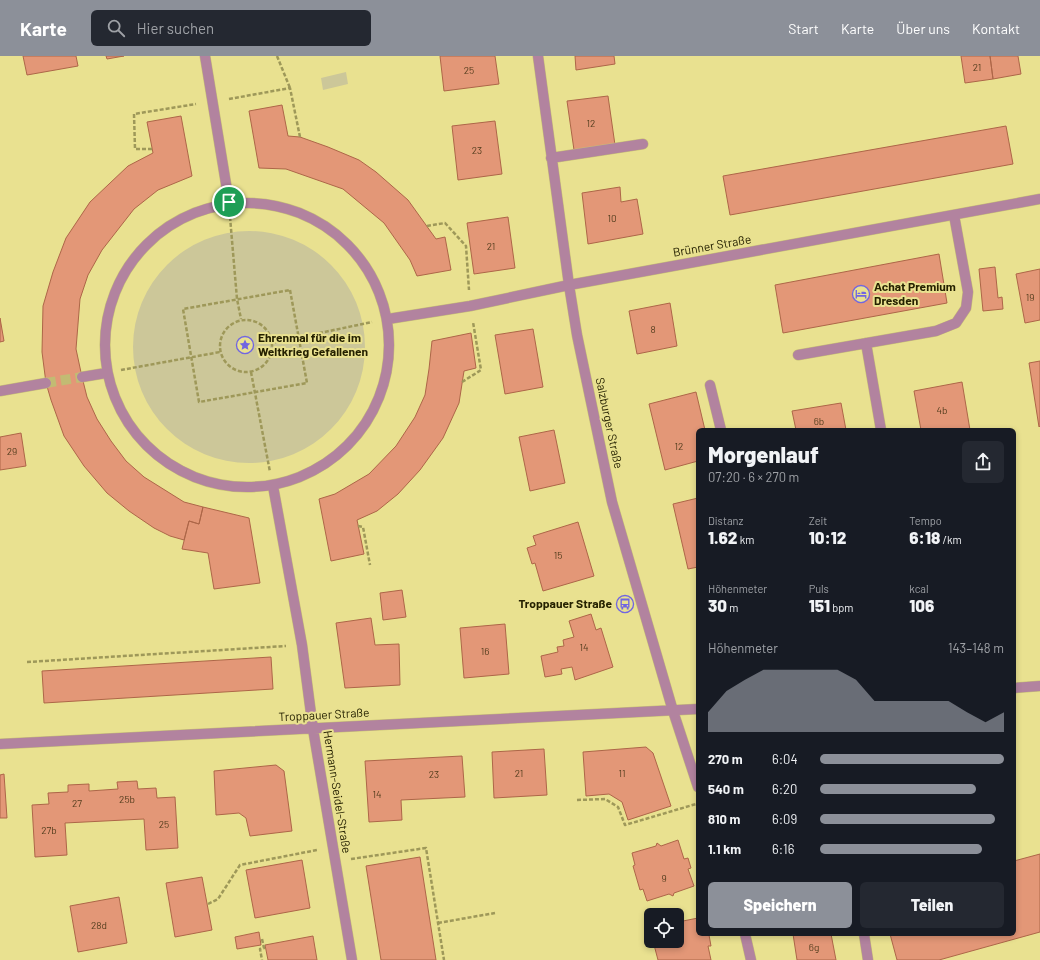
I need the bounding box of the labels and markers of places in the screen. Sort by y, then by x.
pin [212,185,246,219]
place label: Achat Premium Dresden [874,279,956,307]
hotel icon: Achat Premium Dresden [851,284,871,304]
place label: Ehrenmal für die im Weltkrieg Gefallenen [258,330,368,358]
place icon: Ehrenmal für die im Weltkrieg Gefallenen [235,335,255,355]
bus stop icon: Troppauer Straße [615,594,635,614]
place label: Troppauer Straße [518,596,612,610]

